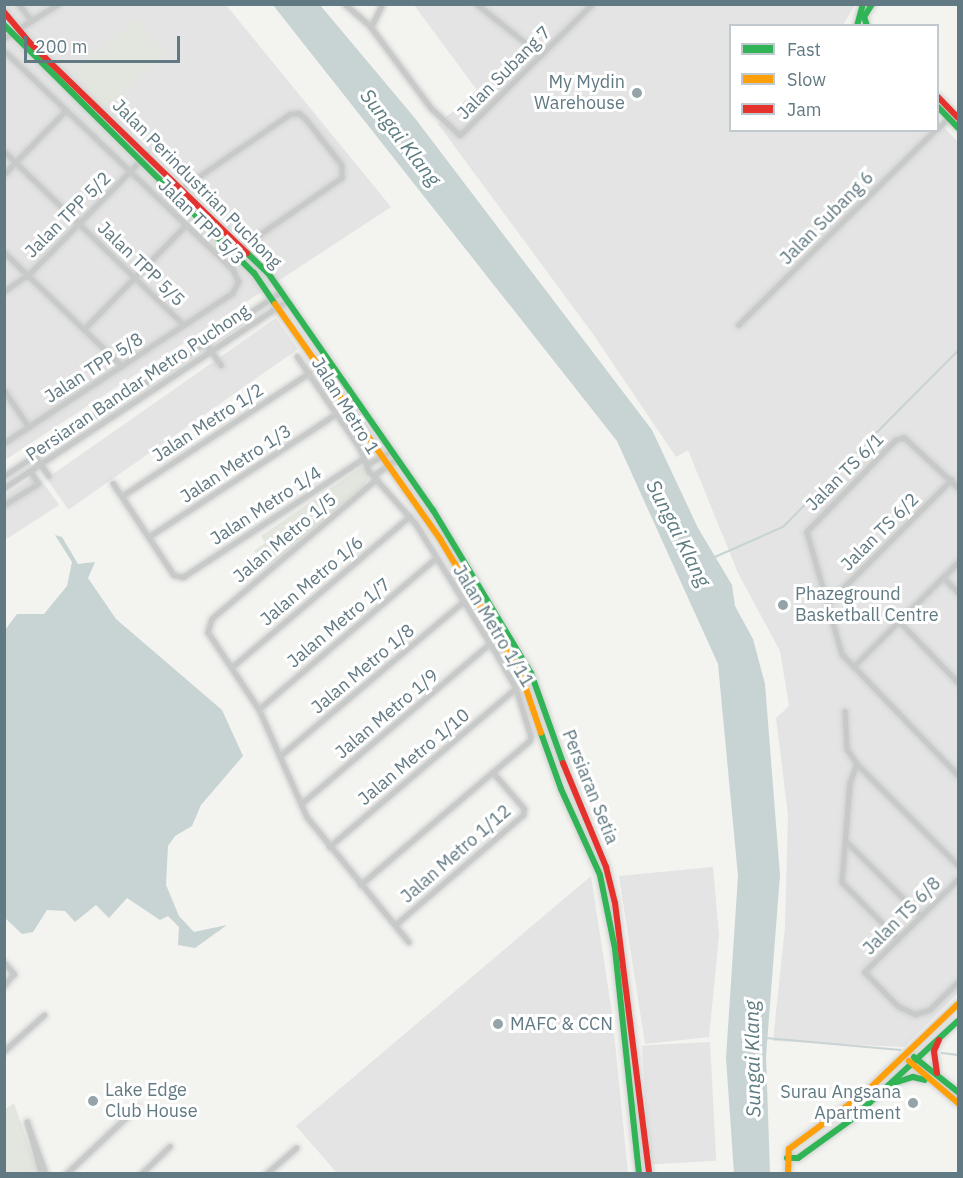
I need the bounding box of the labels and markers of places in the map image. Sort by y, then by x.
place label: My Mydin Warehouse [534,72,625,115]
marker: My Mydin Warehouse [630,86,644,100]
place label: Phazeground Basketball Centre [795,584,939,626]
marker: Phazeground Basketball Centre [776,598,790,612]
place label: MAFC & CCN [510,1013,613,1035]
marker: MAFC & CCN [491,1017,505,1031]
place label: Lake Edge Club House [105,1080,198,1122]
place label: Surau Angsana Apartment [780,1082,901,1124]
marker: Lake Edge Club House [86,1094,100,1108]
marker: Surau Angsana Apartment [906,1096,920,1110]

